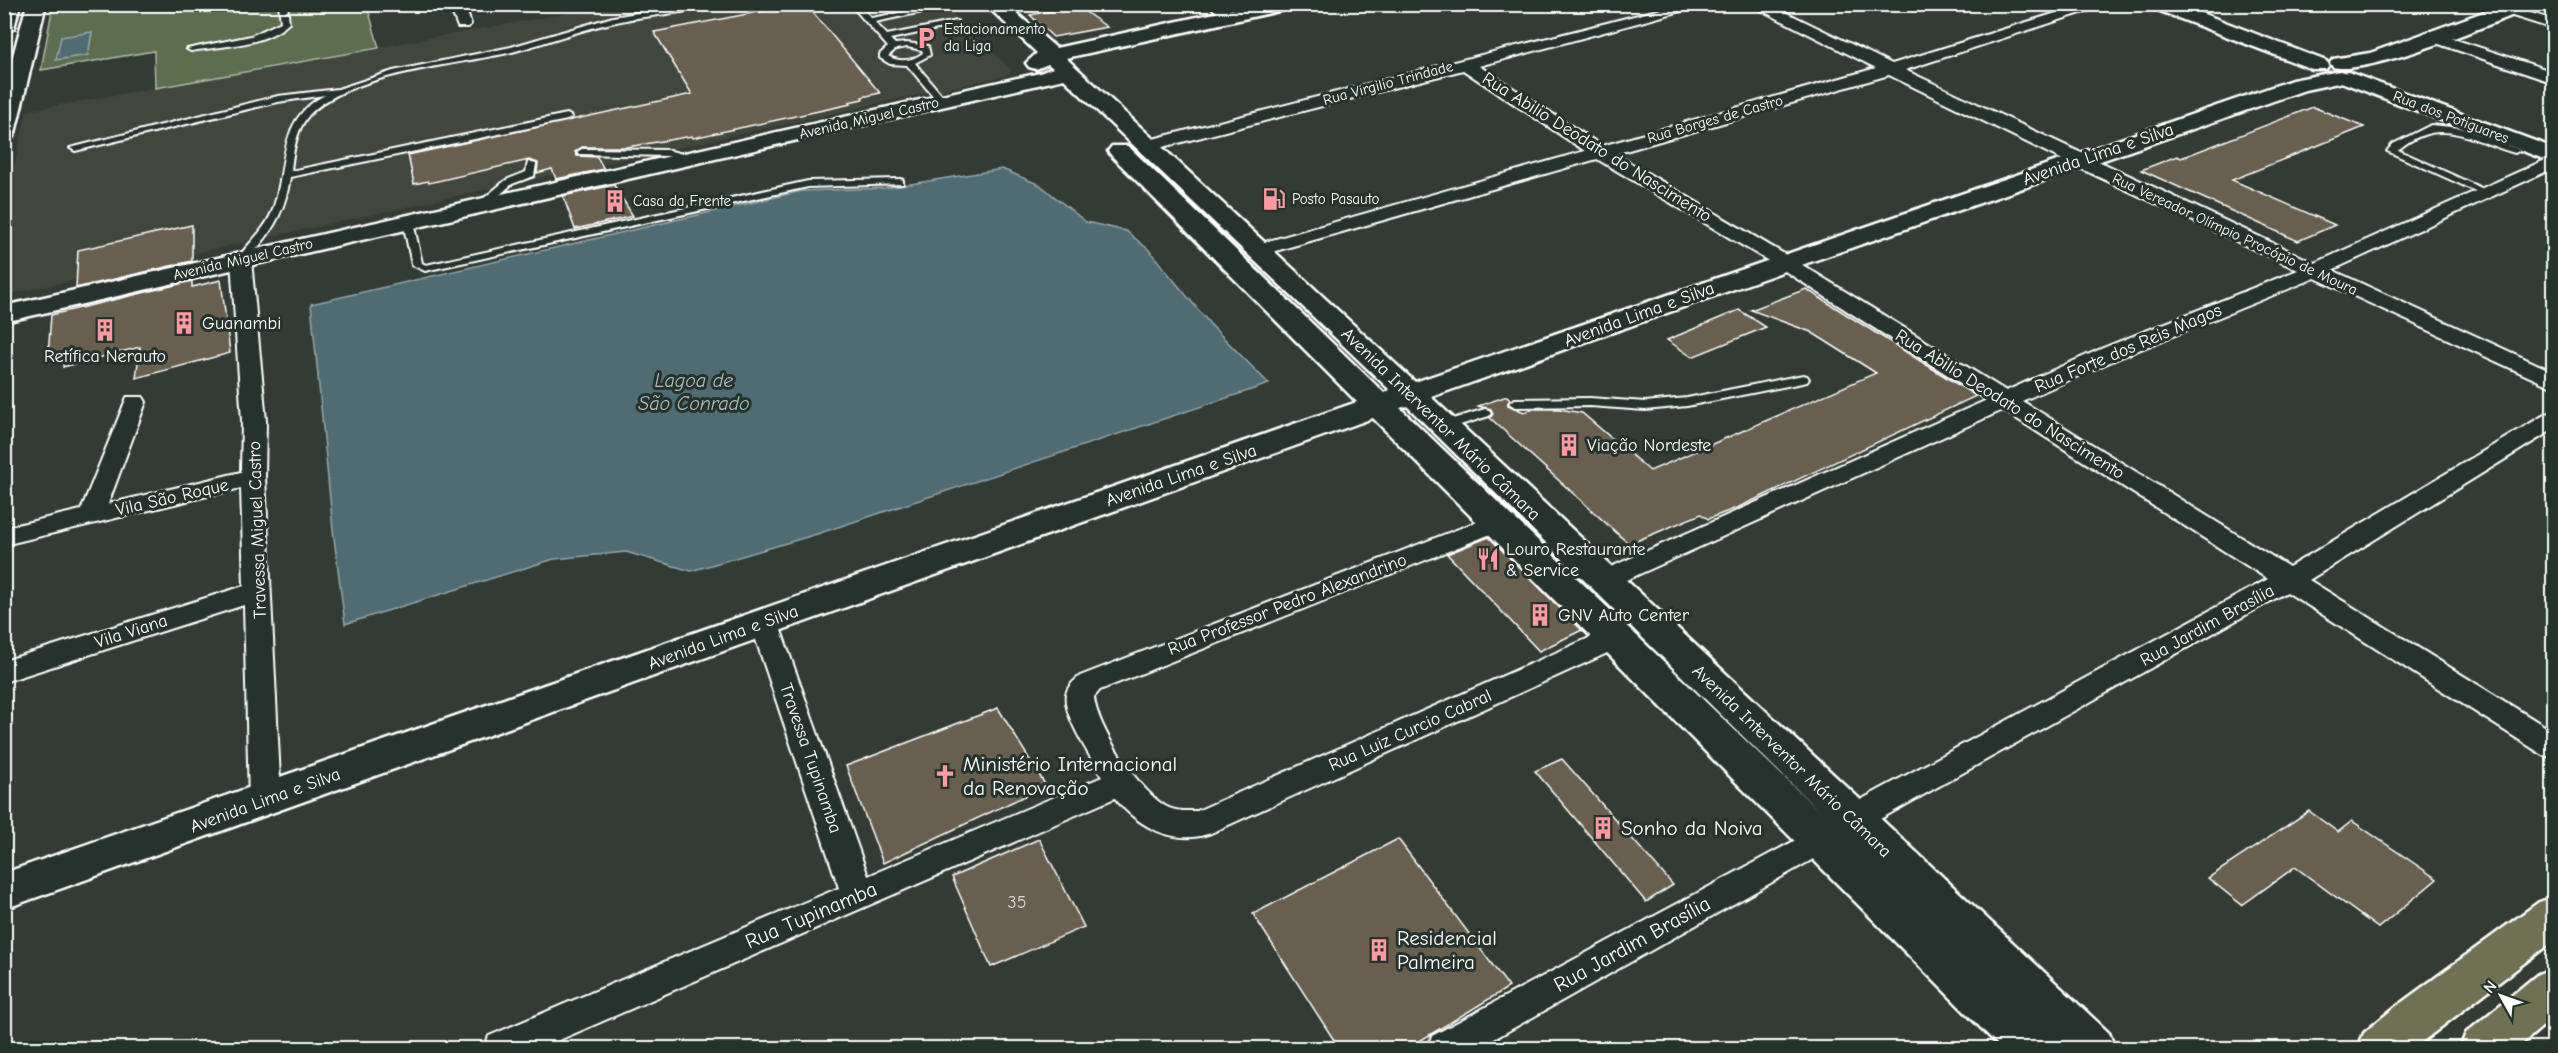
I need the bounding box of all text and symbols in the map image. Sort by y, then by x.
place label: Estacionamento da Liga [944,20,1046,55]
parking icon: Estacionamento da Liga [913,25,939,51]
street label: Rua Virgilio Trindade [1321,57,1455,109]
street label: Rua Abilio Deodato do Nascimento [1478,68,1715,227]
street label: Rua dos Potiguares [2391,87,2511,147]
street label: Rua Borges de Castro [1645,91,1785,147]
street label: Avenida Miguel Castro [797,93,941,143]
street label: Avenida Lima e Silva [2020,119,2176,190]
street label: Rua Vereador Olímpio Procópio de Moura [2110,169,2360,299]
fuel station icon: Posto Pasauto [1261,186,1287,212]
building icon: Casa da Frente [602,188,628,214]
place label: Posto Pasauto [1292,190,1380,208]
place label: Casa da Frente [633,192,732,210]
street label: Avenida Miguel Castro [171,234,315,284]
street label: Avenida Lima e Silva [1561,278,1717,351]
street label: Rua Forte dos Reis Magos [2031,299,2225,397]
building icon: Guanambi [171,310,197,336]
place label: Guanambi [202,313,281,334]
building icon: Retífica Nerauto [92,317,118,343]
street label: Avenida Interventor Mário Câmara [1337,324,1545,525]
street label: Rua Abilio Deodato do Nascimento [1891,325,2128,484]
place label: Retífica Nerauto [44,346,166,367]
water label: Lagoa de São Conrado [638,369,750,415]
building icon: Viação Nordeste [1556,432,1582,458]
place label: Viação Nordeste [1587,435,1711,456]
street label: Avenida Lima e Silva [1103,440,1259,511]
street label: Travessa Miguel Castro [244,441,271,619]
street label: Vila São Roque [114,474,231,521]
place label: Louro Restaurante & Service [1506,539,1646,581]
restaurant icon: Louro Restaurante & Service [1475,546,1501,572]
street label: Rua Professor Pedro Alexandrino [1165,549,1410,660]
street label: Rua Jardim Brasília [2137,580,2278,671]
street label: Avenida Lima e Silva [645,601,801,674]
building icon: GNV Auto Center [1527,602,1553,628]
place label: GNV Auto Center [1558,605,1690,626]
street label: Vila Viana [92,610,170,653]
street label: Avenida Interventor Mário Câmara [1688,661,1896,862]
street label: Travessa Tupinamba [775,680,846,836]
street label: Rua Luiz Curcio Cabral [1325,685,1495,776]
place label: Ministério Internacional da Renovação [963,752,1177,800]
church icon: Ministério Internacional da Renovação [932,763,958,789]
street label: Avenida Lima e Silva [187,764,343,837]
building icon: Sonho da Noiva [1590,815,1616,841]
place label: Sonho da Noiva [1621,816,1763,840]
street label: Rua Tupinamba [742,876,880,954]
street label: Rua Jardim Brasília [1550,891,1714,997]
house number: 35 [1008,892,1026,913]
place label: Residencial Palmeira [1397,926,1497,974]
building icon: Residencial Palmeira [1366,937,1392,963]
north arrow [2471,966,2531,1026]
text: N [2480,977,2501,997]

